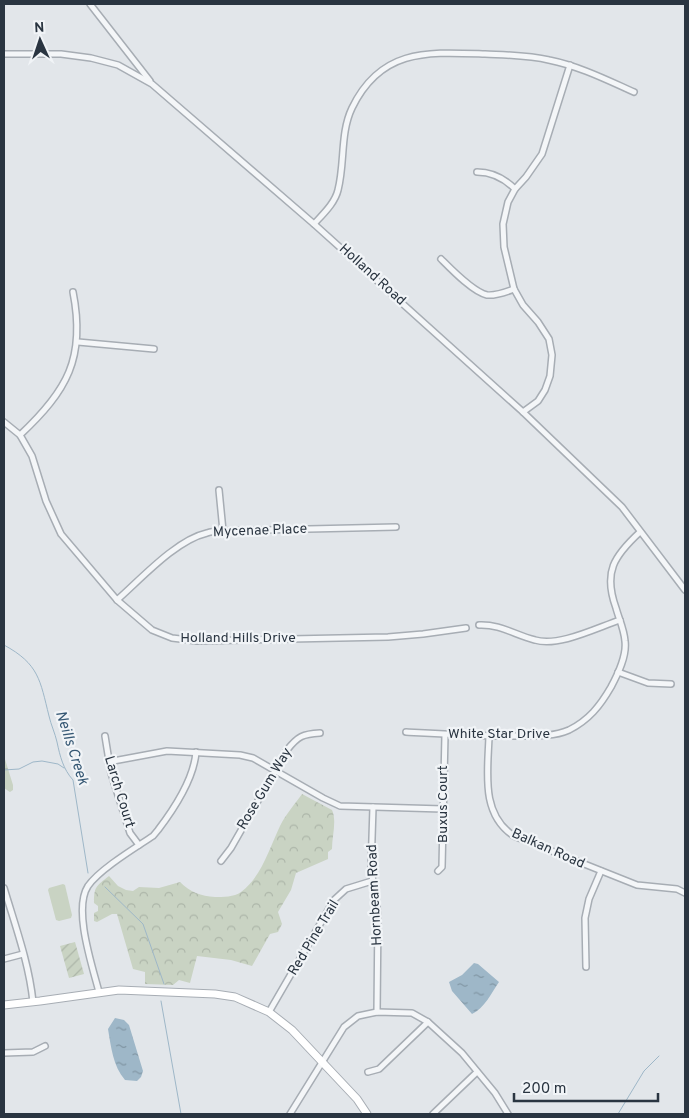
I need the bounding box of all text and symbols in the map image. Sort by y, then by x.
north arrow [15,15,65,65]
text: N [34,20,45,37]
street label: Holland Road [335,241,409,309]
street label: Mycenae Place [213,521,307,541]
street label: Holland Hills Drive [180,630,296,647]
water label: Neills Creek [50,708,92,788]
street label: White Star Drive [448,726,550,743]
street label: Rose Gum Way [234,745,296,833]
street label: Larch Court [100,754,138,830]
street label: Buxus Court [435,765,452,843]
street label: Balkan Road [509,825,587,873]
street label: Hornbeam Road [364,844,386,946]
street label: Red Pine Trail [285,897,343,979]
scale bar [514,1070,658,1102]
text: 200 m [522,1080,567,1099]

